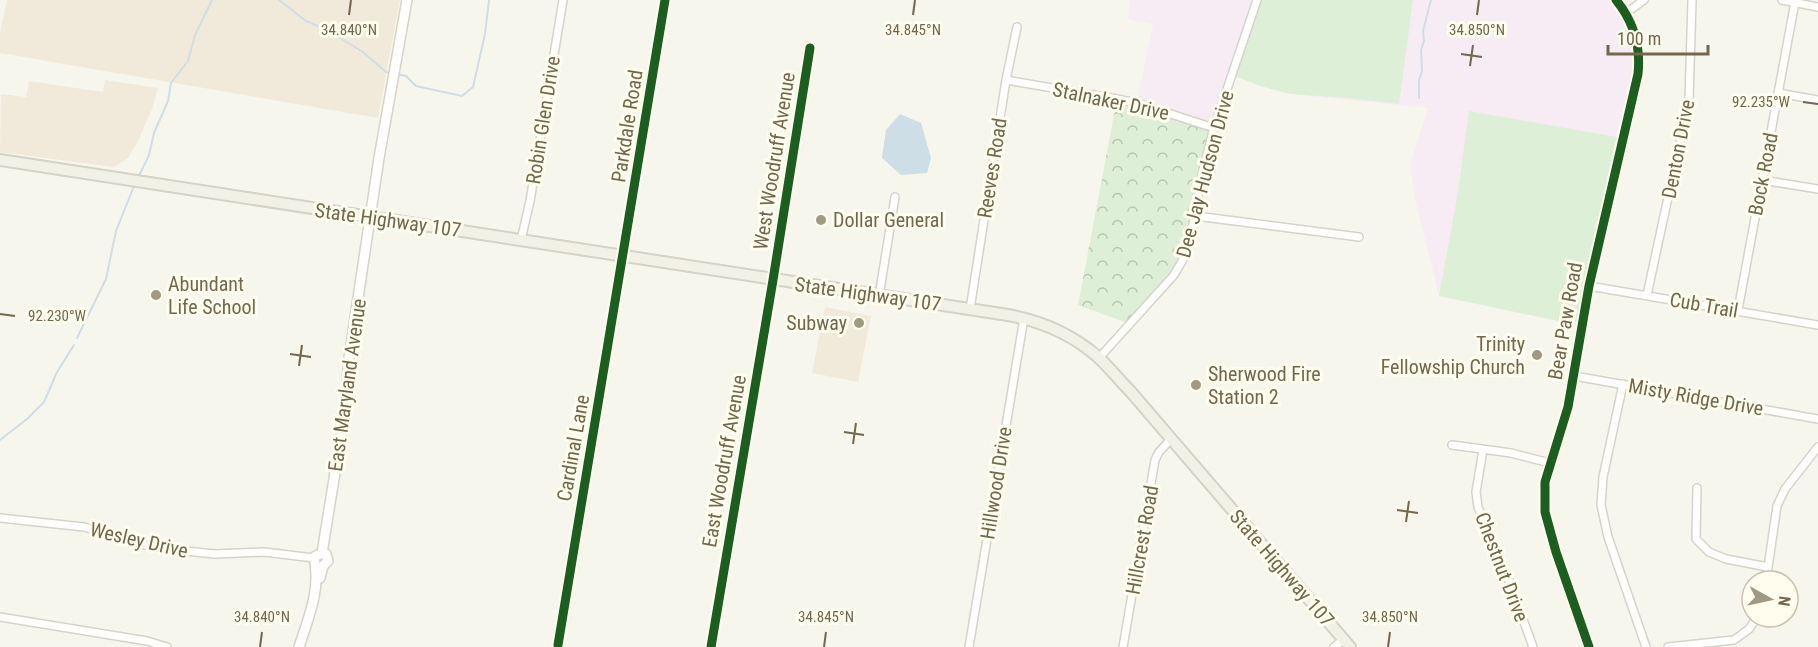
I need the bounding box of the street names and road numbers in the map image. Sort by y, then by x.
street label: Robin Glen Drive [521,54,565,186]
street label: Parkdale Road [606,68,648,184]
street label: West Woodruff Avenue [748,71,800,251]
street label: Stalnaker Drive [1051,77,1171,125]
street label: Dee Jay Hudson Drive [1171,88,1239,260]
street label: Denton Drive [1657,97,1699,201]
street label: Reeves Road [972,116,1012,220]
street label: Bock Road [1743,130,1783,218]
street label: State Highway 107 [313,198,463,242]
street label: Bear Paw Road [1543,260,1587,382]
street label: State Highway 107 [793,272,943,316]
street label: Cub Trail [1668,287,1740,323]
street label: East Maryland Avenue [323,297,371,473]
street label: East Woodruff Avenue [697,373,751,549]
street label: Misty Ridge Drive [1627,373,1765,421]
street label: Cardinal Lane [552,393,594,503]
street label: Hillwood Drive [975,425,1017,541]
street label: Hillcrest Road [1121,484,1163,596]
street label: State Highway 107 [1225,505,1339,631]
street label: Chestnut Drive [1470,509,1534,625]
street label: Wesley Drive [88,517,190,563]

